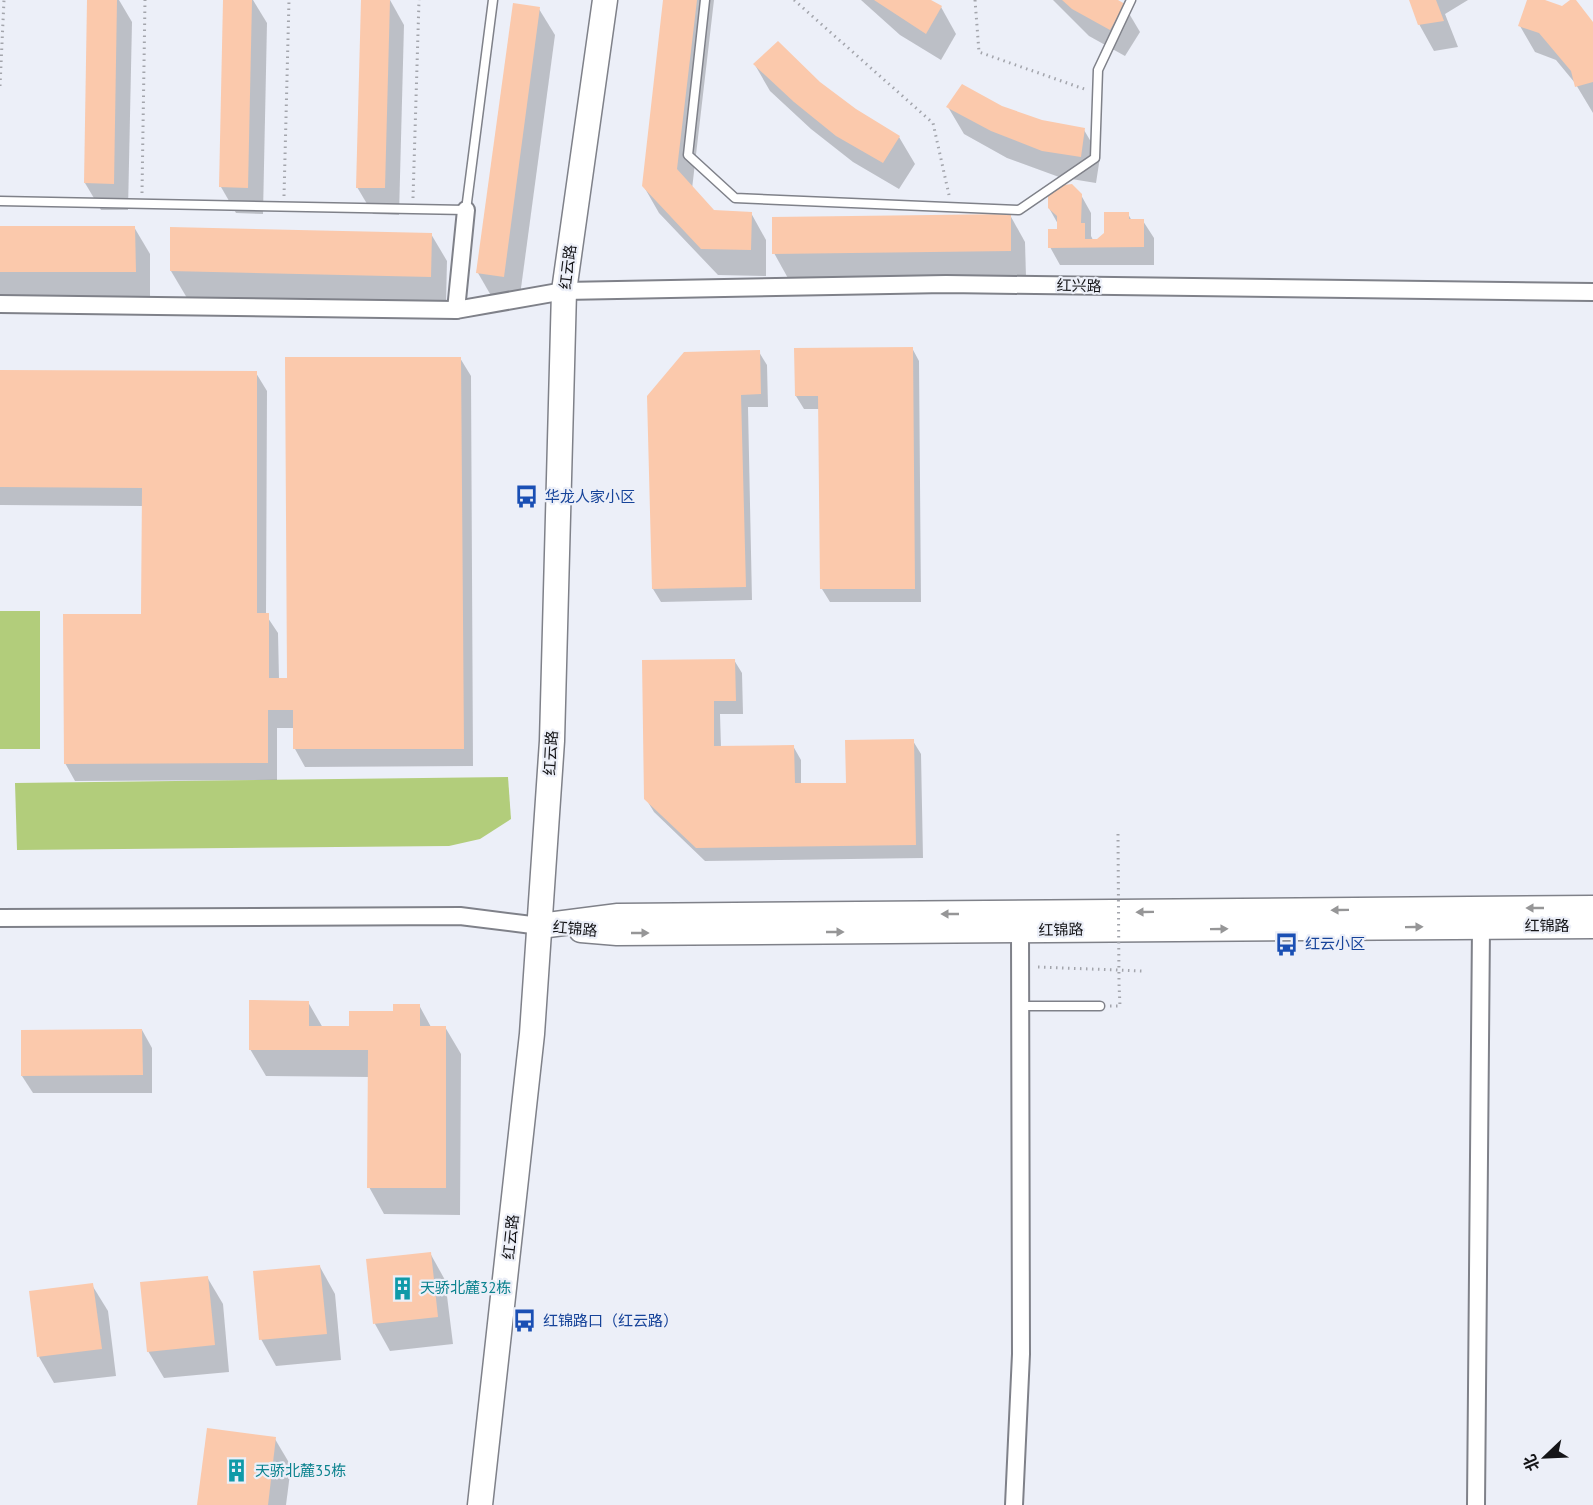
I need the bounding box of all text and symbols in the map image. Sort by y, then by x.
street label: 红云路 [555,243,580,290]
street label: 红兴路 [1056,276,1102,295]
bus stop icon: 华龙人家小区 [514,484,540,510]
place label: 华龙人家小区 [545,487,635,506]
street label: 红云路 [540,730,561,776]
one-way arrow [1525,903,1544,913]
one-way arrow [1330,905,1349,915]
one-way arrow [1135,907,1154,917]
one-way arrow [940,909,959,919]
street label: 红锦路 [1524,916,1570,935]
street label: 红锦路 [552,917,598,940]
street label: 红锦路 [1038,920,1084,939]
one-way arrow [1404,922,1423,931]
one-way arrow [1209,924,1228,934]
one-way arrow [825,927,844,937]
one-way arrow [630,928,649,938]
bus stop icon: 红云小区 [1274,931,1300,957]
place label: 红云小区 [1305,934,1365,953]
street label: 红云路 [499,1214,522,1260]
building icon: 天骄北麓32栋 [389,1275,415,1301]
place label: 天骄北麓32栋 [420,1278,511,1297]
bus stop icon: 红锦路口（红云路） [512,1308,538,1334]
place label: 红锦路口（红云路） [543,1311,678,1330]
north arrow [1515,1427,1575,1487]
text: 北 [1519,1452,1544,1474]
building icon: 天骄北麓35栋 [224,1458,250,1484]
place label: 天骄北麓35栋 [255,1461,346,1480]

